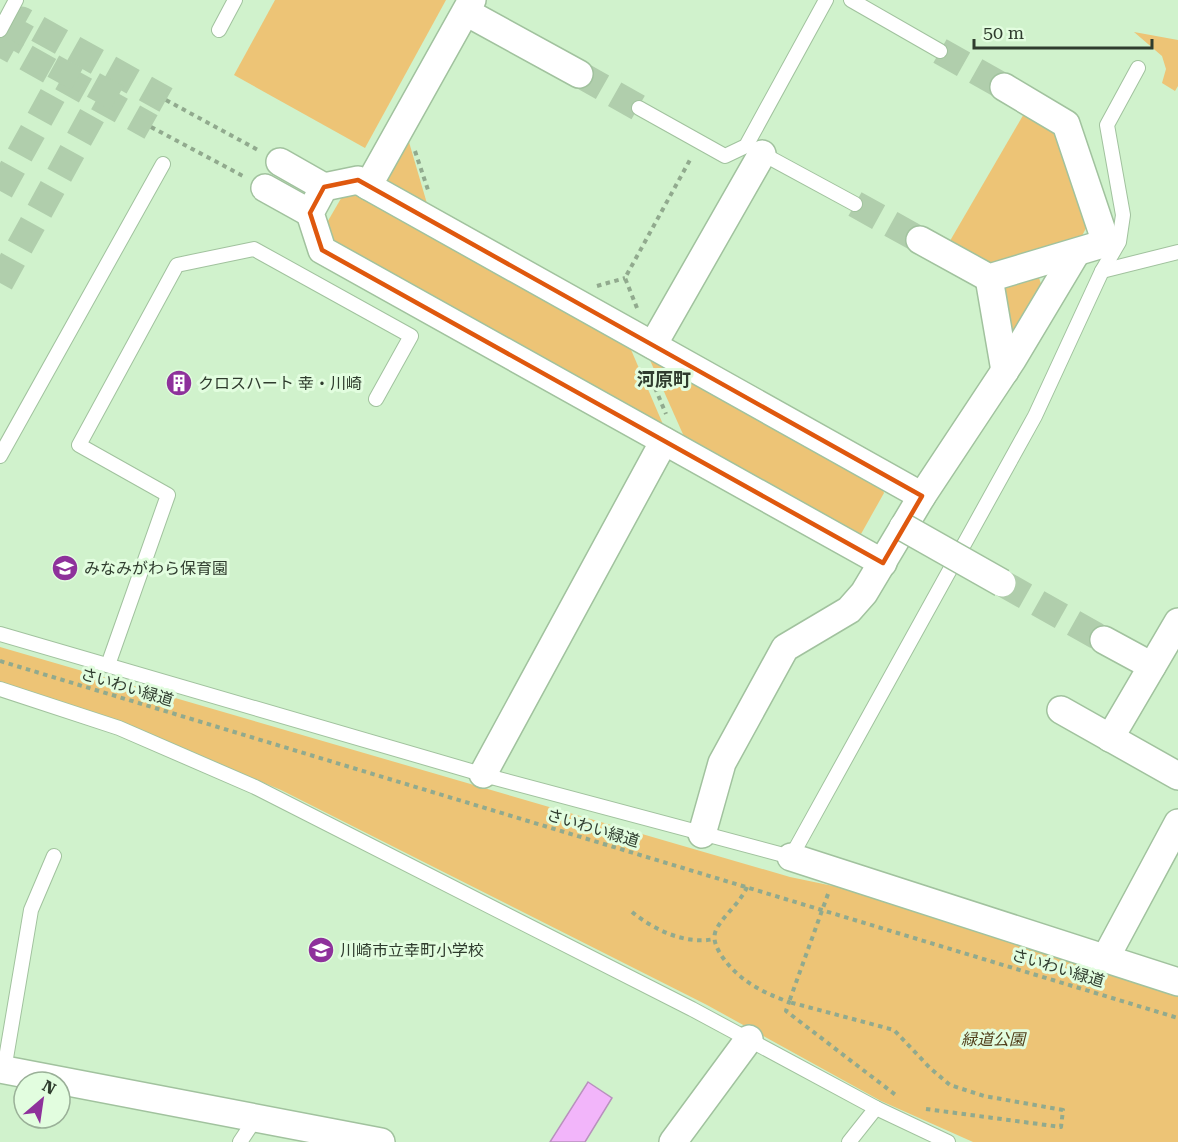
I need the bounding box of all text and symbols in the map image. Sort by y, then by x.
scale bar [974,12,1152,50]
text: 50 m [983,22,1024,43]
building icon: クロスハート 幸・川崎 [164,368,194,398]
district label: 河原町 [637,369,691,390]
place label: クロスハート 幸・川崎 [198,374,362,393]
school or university icon: みなみがわら保育園 [50,553,80,583]
place label: みなみがわら保育園 [84,559,228,578]
street label: さいわい緑道 [78,664,176,710]
street label: さいわい緑道 [544,805,642,851]
school or university icon: 川崎市立幸町小学校 [306,935,336,965]
place label: 川崎市立幸町小学校 [340,941,484,960]
street label: さいわい緑道 [1009,945,1107,991]
park label: 緑道公園 [961,1030,1027,1049]
north arrow [12,1070,72,1130]
text: N [39,1076,59,1099]

